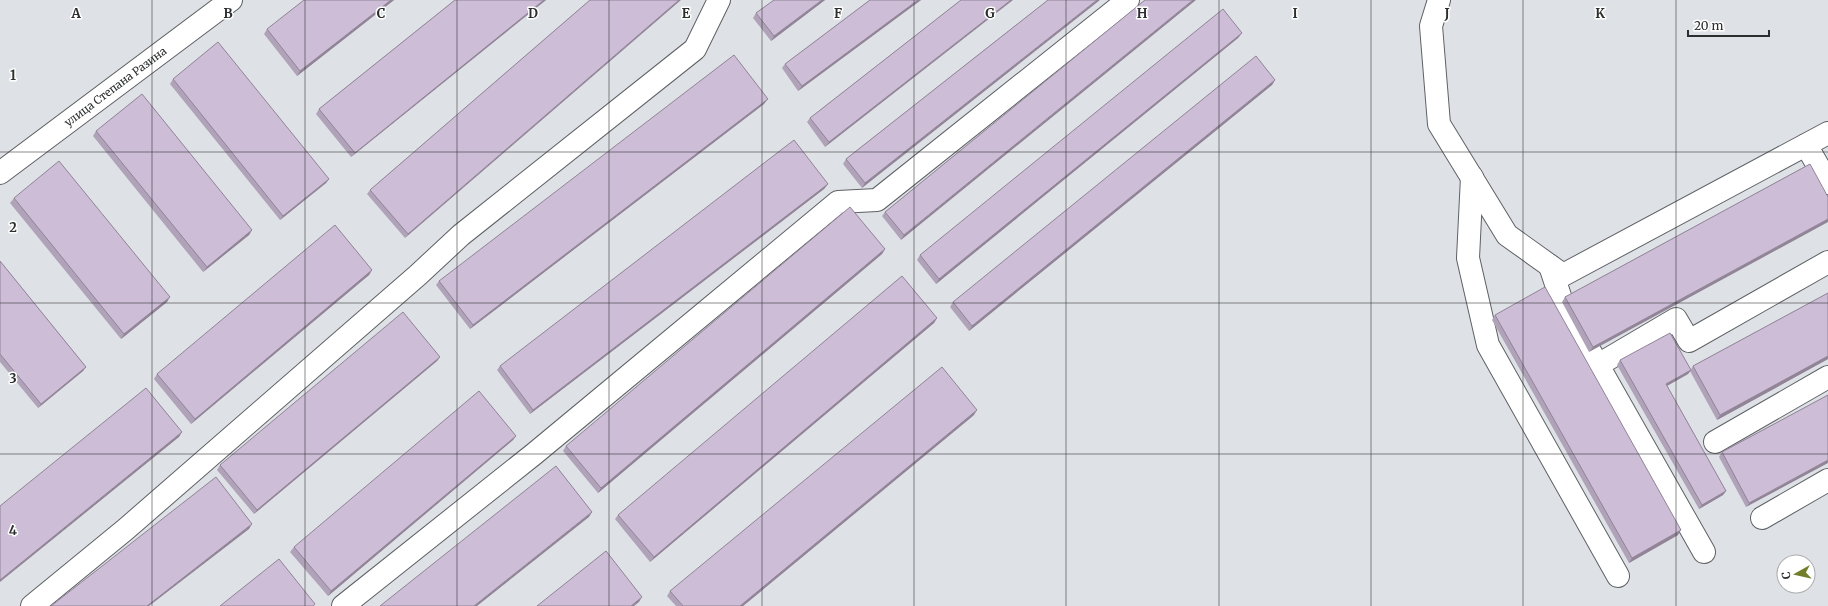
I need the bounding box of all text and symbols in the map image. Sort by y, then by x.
text: A [70,5,81,22]
text: B [223,5,233,22]
text: C [377,5,386,22]
text: D [528,5,538,22]
text: E [682,5,691,22]
text: F [834,5,842,22]
text: G [985,5,995,22]
text: H [1137,5,1148,22]
text: I [1292,5,1298,22]
text: J [1443,5,1450,22]
text: K [1595,5,1605,22]
scale bar [1688,12,1769,38]
text: 20 m [1694,18,1723,33]
street label: улица Степана Разина [61,44,169,130]
text: 1 [10,67,16,84]
text: 2 [9,219,17,236]
text: 3 [9,370,17,387]
text: 4 [9,522,18,539]
north arrow [1776,554,1816,594]
text: С [1779,571,1794,580]

